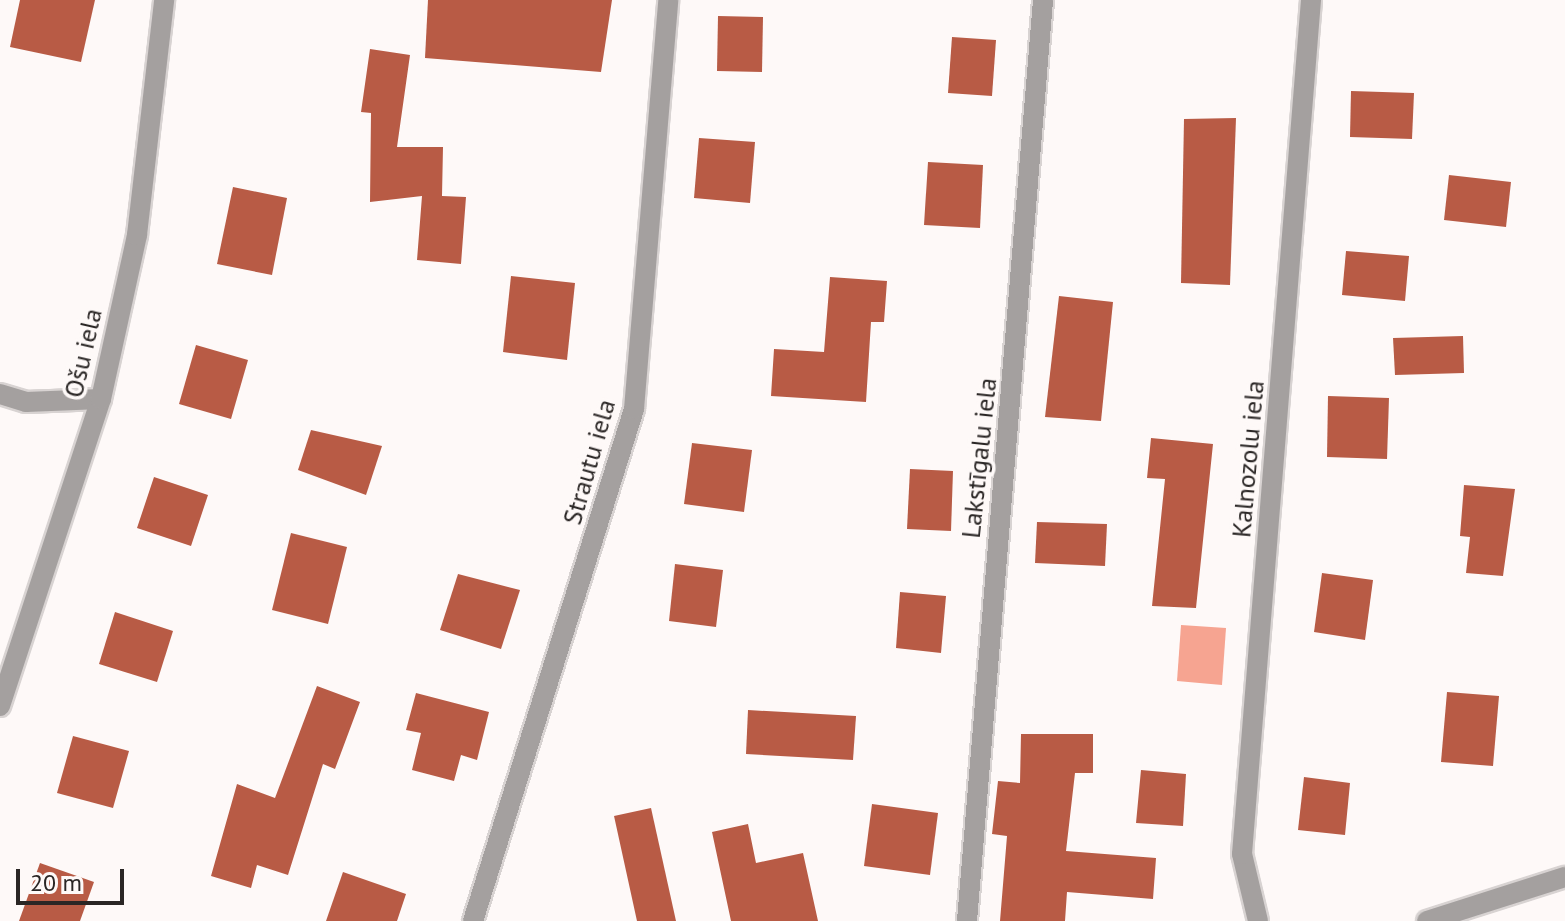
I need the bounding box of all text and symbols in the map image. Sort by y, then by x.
street label: Ošu iela [58,305,108,401]
street label: Lakstīgalu iela [955,376,1003,540]
street label: Kalnozolu iela [1226,379,1270,539]
street label: Strautu iela [556,396,622,528]
scale bar [20,853,128,903]
text: 20 m [30,867,82,898]

